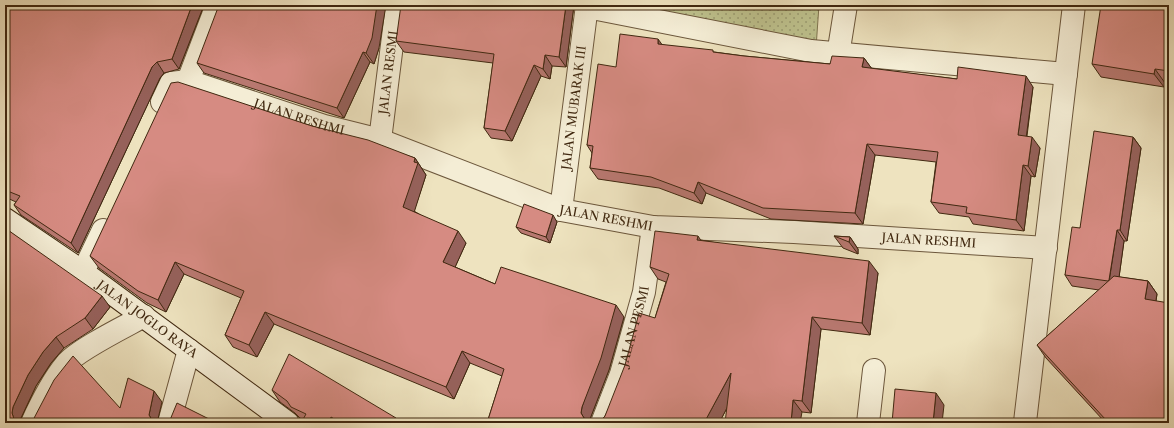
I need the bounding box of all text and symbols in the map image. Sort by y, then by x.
street label: JALAN RESMI [375,30,401,117]
street label: JALAN MUBARAK III [558,45,589,173]
street label: JALAN RESHMI [250,95,346,138]
street label: JALAN RESHMI [556,202,654,234]
street label: JALAN RESHMI [879,229,976,251]
street label: JALAN JOGLO RAYA [93,276,202,362]
street label: JALAN PESMI [615,285,652,370]

